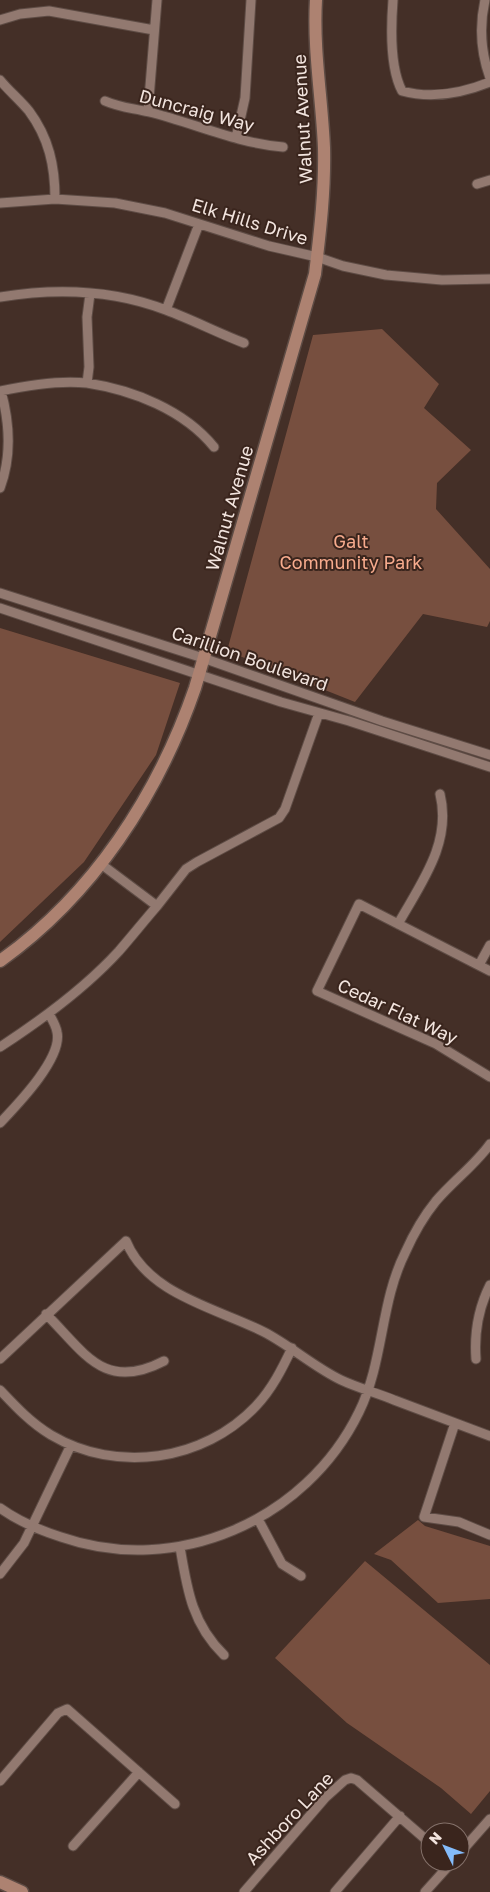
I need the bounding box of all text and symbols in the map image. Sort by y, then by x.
street label: Walnut Avenue [288,54,316,184]
street label: Duncraig Way [137,84,257,136]
street label: Elk Hills Drive [189,193,311,249]
street label: Walnut Avenue [201,443,257,573]
park label: Galt Community Park [280,530,422,573]
street label: Carillion Boulevard [169,621,331,695]
street label: Cedar Flat Way [334,974,462,1048]
street label: Ashboro Lane [240,1767,338,1869]
north arrow [420,1822,470,1872]
text: N [425,1828,445,1848]

